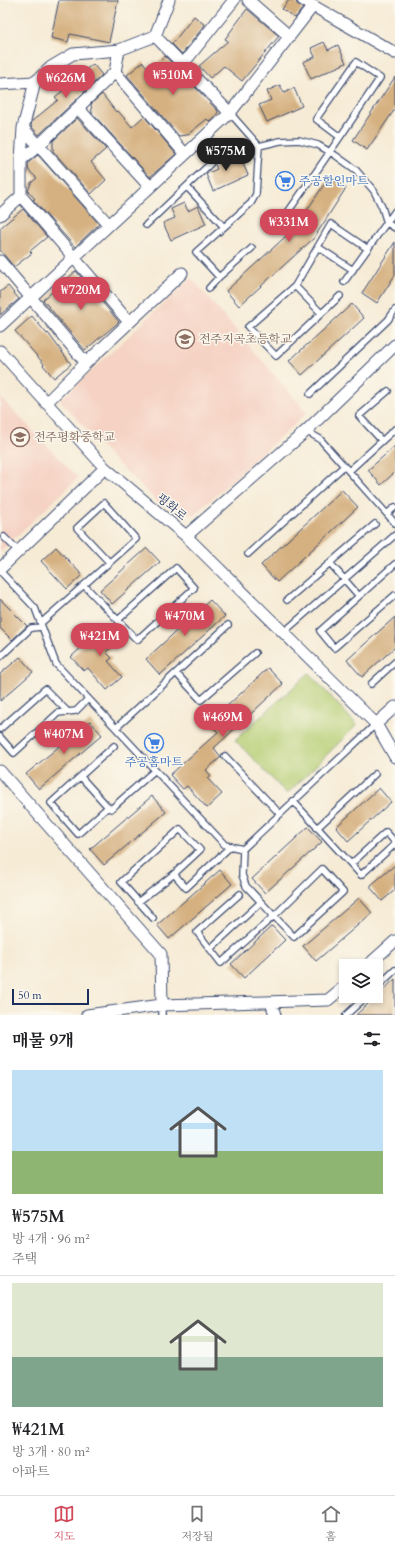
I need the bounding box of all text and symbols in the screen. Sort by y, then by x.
pin: ₩510M [145,62,201,96]
pin: ₩626M [38,65,94,99]
text: ₩510M [153,66,193,84]
text: ₩626M [46,69,86,87]
pin: ₩575M [198,138,254,172]
text: ₩575M [206,142,246,160]
supermarket icon: 주공할인마트 [274,170,296,192]
place label: 주공할인마트 [299,173,369,189]
pin: ₩331M [261,209,317,243]
text: ₩331M [269,213,309,231]
pin: ₩720M [53,277,109,311]
text: ₩720M [61,281,101,299]
school or university icon: 전주지곡초등학교 [174,328,196,350]
place label: 전주지곡초등학교 [199,331,292,347]
school or university icon: 전주평화중학교 [9,426,31,448]
place label: 전주평화중학교 [34,429,116,445]
street label: 평화로 [154,490,191,525]
pin: ₩470M [157,603,213,637]
text: ₩470M [165,607,205,625]
pin: ₩421M [72,623,128,657]
text: ₩421M [80,627,120,645]
pin: ₩469M [195,704,251,738]
text: ₩469M [203,708,243,726]
pin: ₩407M [36,721,92,755]
text: ₩407M [44,725,84,743]
supermarket icon: 주공홈마트 [143,732,165,754]
place label: 주공홈마트 [125,754,183,770]
map controls [339,959,383,1003]
button: layers [339,959,383,1003]
scale bar [12,987,89,1006]
text: 50 m [18,988,42,1003]
icon: filters [361,1028,383,1050]
text: 매물 9개 [12,1029,75,1052]
icon: home [162,1096,234,1168]
text: ₩575M [12,1205,65,1228]
text: 방 4개 · 96 m² [12,1230,90,1248]
text: 주택 [12,1250,37,1268]
icon: home [162,1309,234,1381]
text: ₩421M [12,1418,65,1441]
text: 방 3개 · 80 m² [12,1443,90,1461]
text: 아파트 [12,1463,50,1481]
tab: 지도 [53,1503,75,1544]
tab: 저장됨 [182,1503,213,1544]
tab: 홈 [320,1503,342,1544]

